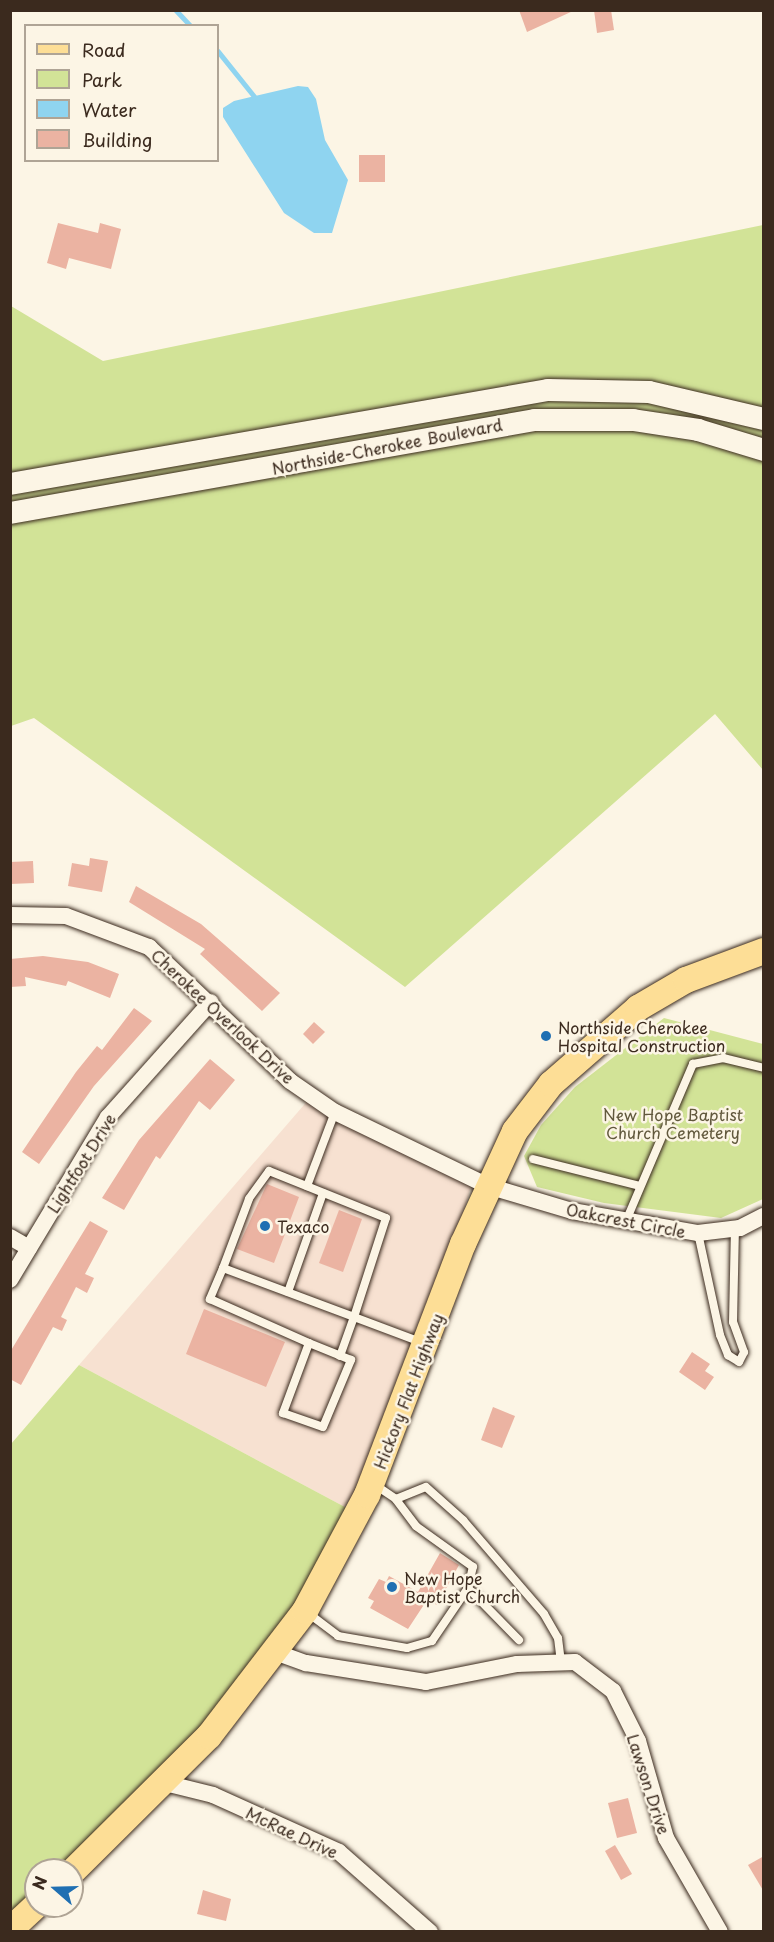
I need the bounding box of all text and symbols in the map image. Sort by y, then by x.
legend [24,24,219,162]
text: Road [82,36,126,63]
text: Park [82,66,122,93]
text: Water [82,96,136,123]
text: Building [82,126,152,153]
street label: Northside-Cherokee Boulevard [270,414,504,478]
street label: Cherokee Overlook Drive [147,944,299,1088]
place label: Northside Cherokee Hospital Construction [558,1017,726,1055]
marker: Northside Cherokee Hospital Construction [539,1029,553,1043]
park label: New Hope Baptist Church Cemetery [603,1104,743,1142]
street label: Lightfoot Drive [43,1110,119,1216]
street label: Oakcrest Circle [565,1199,687,1241]
place label: Texaco [277,1216,329,1236]
marker: Texaco [258,1219,272,1233]
street label: Hickory Flat Highway [369,1310,447,1472]
place label: New Hope Baptist Church [404,1568,521,1606]
marker: New Hope Baptist Church [385,1580,399,1594]
street label: Lawson Drive [624,1732,674,1836]
street label: McRae Drive [243,1802,341,1862]
north arrow [24,1858,84,1918]
text: N [26,1872,52,1893]

